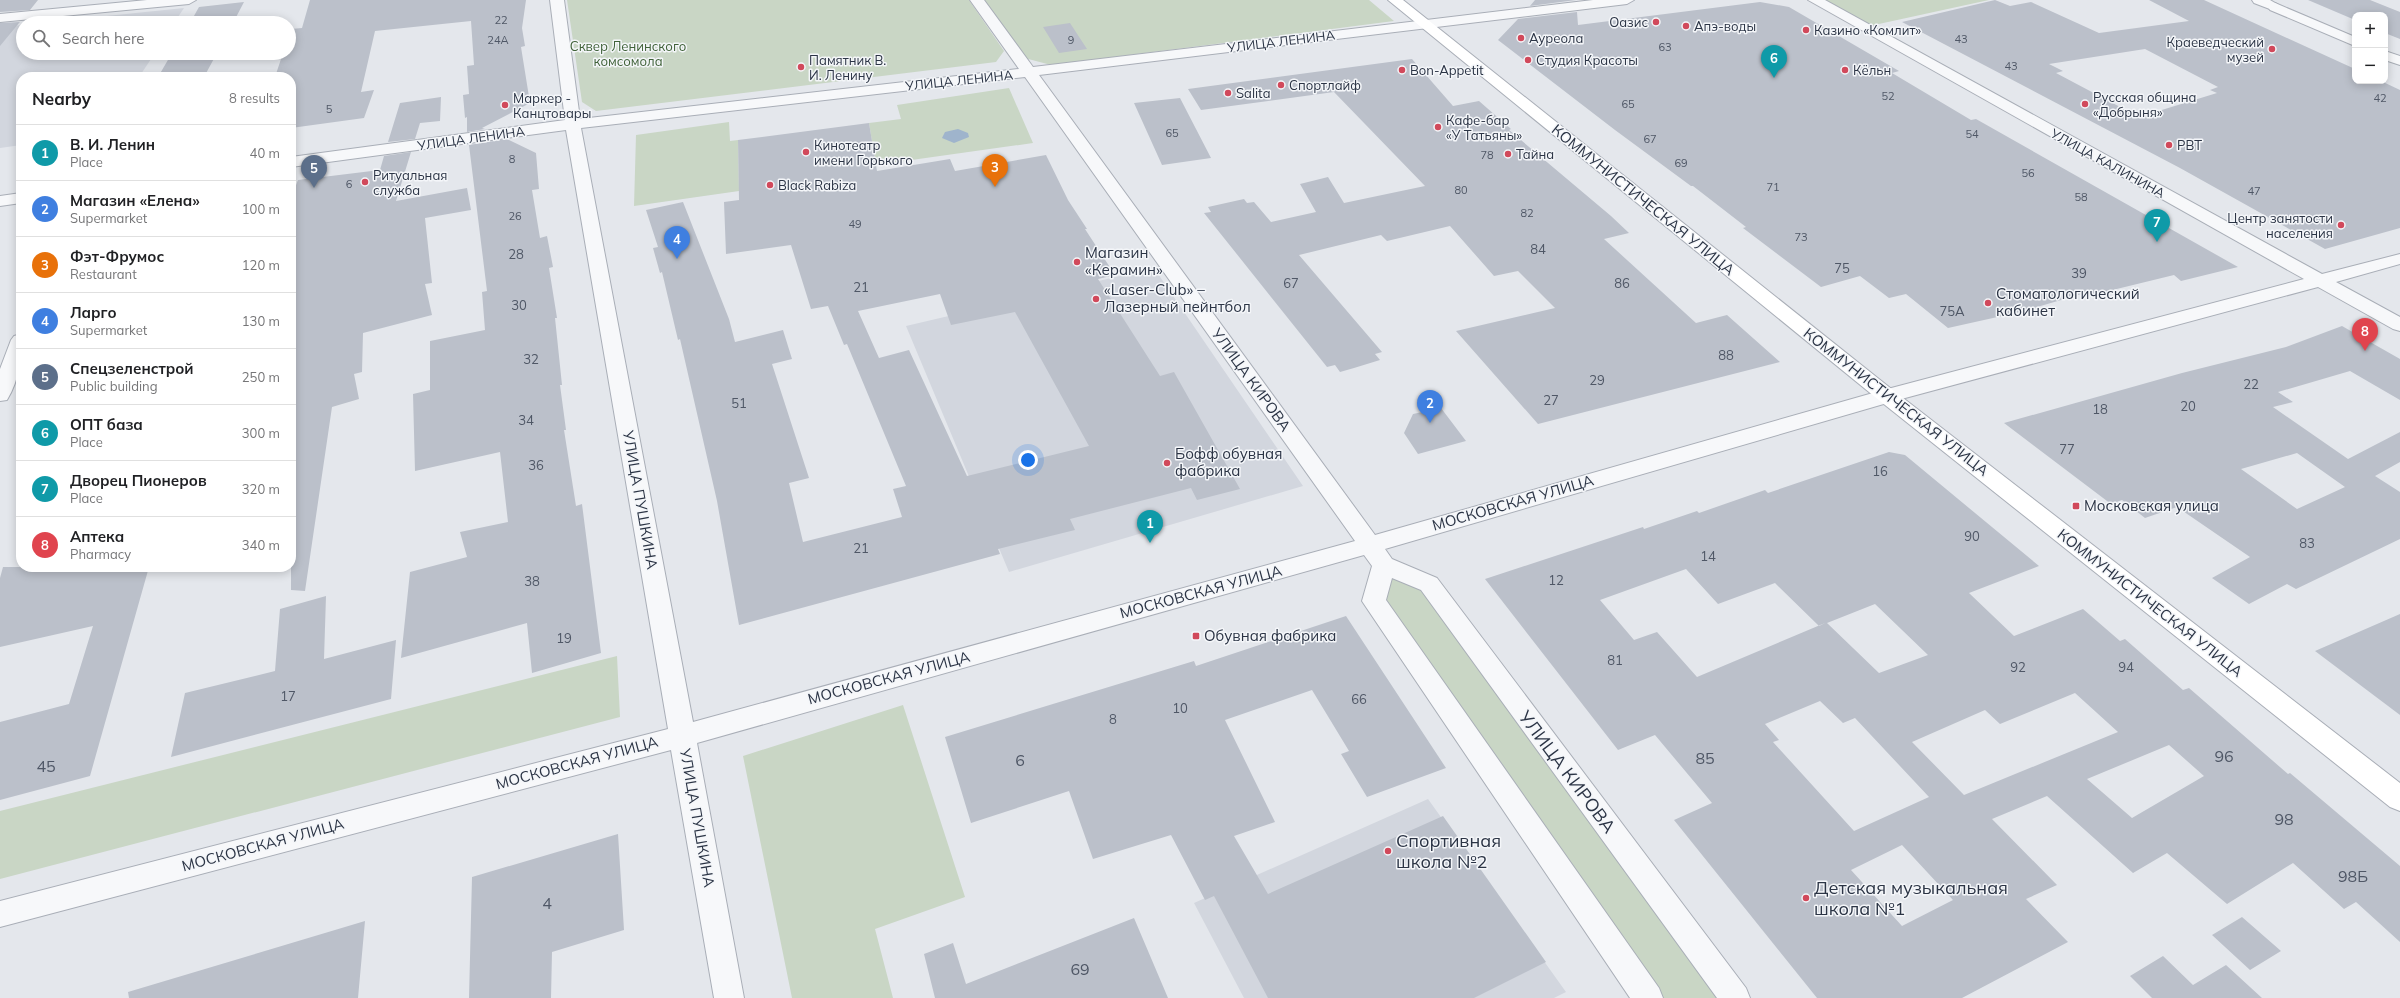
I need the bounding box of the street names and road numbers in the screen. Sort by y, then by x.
street label: УЛИЦА ЛЕНИНА [1225,26,1336,56]
street label: УЛИЦА ЛЕНИНА [903,66,1014,94]
street label: КОММУНИСТИЧЕСКАЯ УЛИЦА [1548,120,1739,279]
street label: УЛИЦА ЛЕНИНА [415,122,526,154]
street label: УЛИЦА КАЛИНИНА [2047,124,2168,201]
street label: КОММУНИСТИЧЕСКАЯ УЛИЦА [1800,323,1993,480]
street label: УЛИЦА КИРОВА [1207,324,1295,435]
street label: УЛИЦА ПУШКИНА [619,428,662,571]
street label: МОСКОВСКАЯ УЛИЦА [1430,470,1596,535]
street label: КОММУНИСТИЧЕСКАЯ УЛИЦА [2054,524,2247,681]
street label: МОСКОВСКАЯ УЛИЦА [1118,561,1284,622]
street label: МОСКОВСКАЯ УЛИЦА [806,647,972,708]
street label: УЛИЦА КИРОВА [1513,705,1621,838]
street label: МОСКОВСКАЯ УЛИЦА [494,732,660,793]
street label: УЛИЦА ПУШКИНА [676,746,719,889]
street label: МОСКОВСКАЯ УЛИЦА [180,814,346,875]

